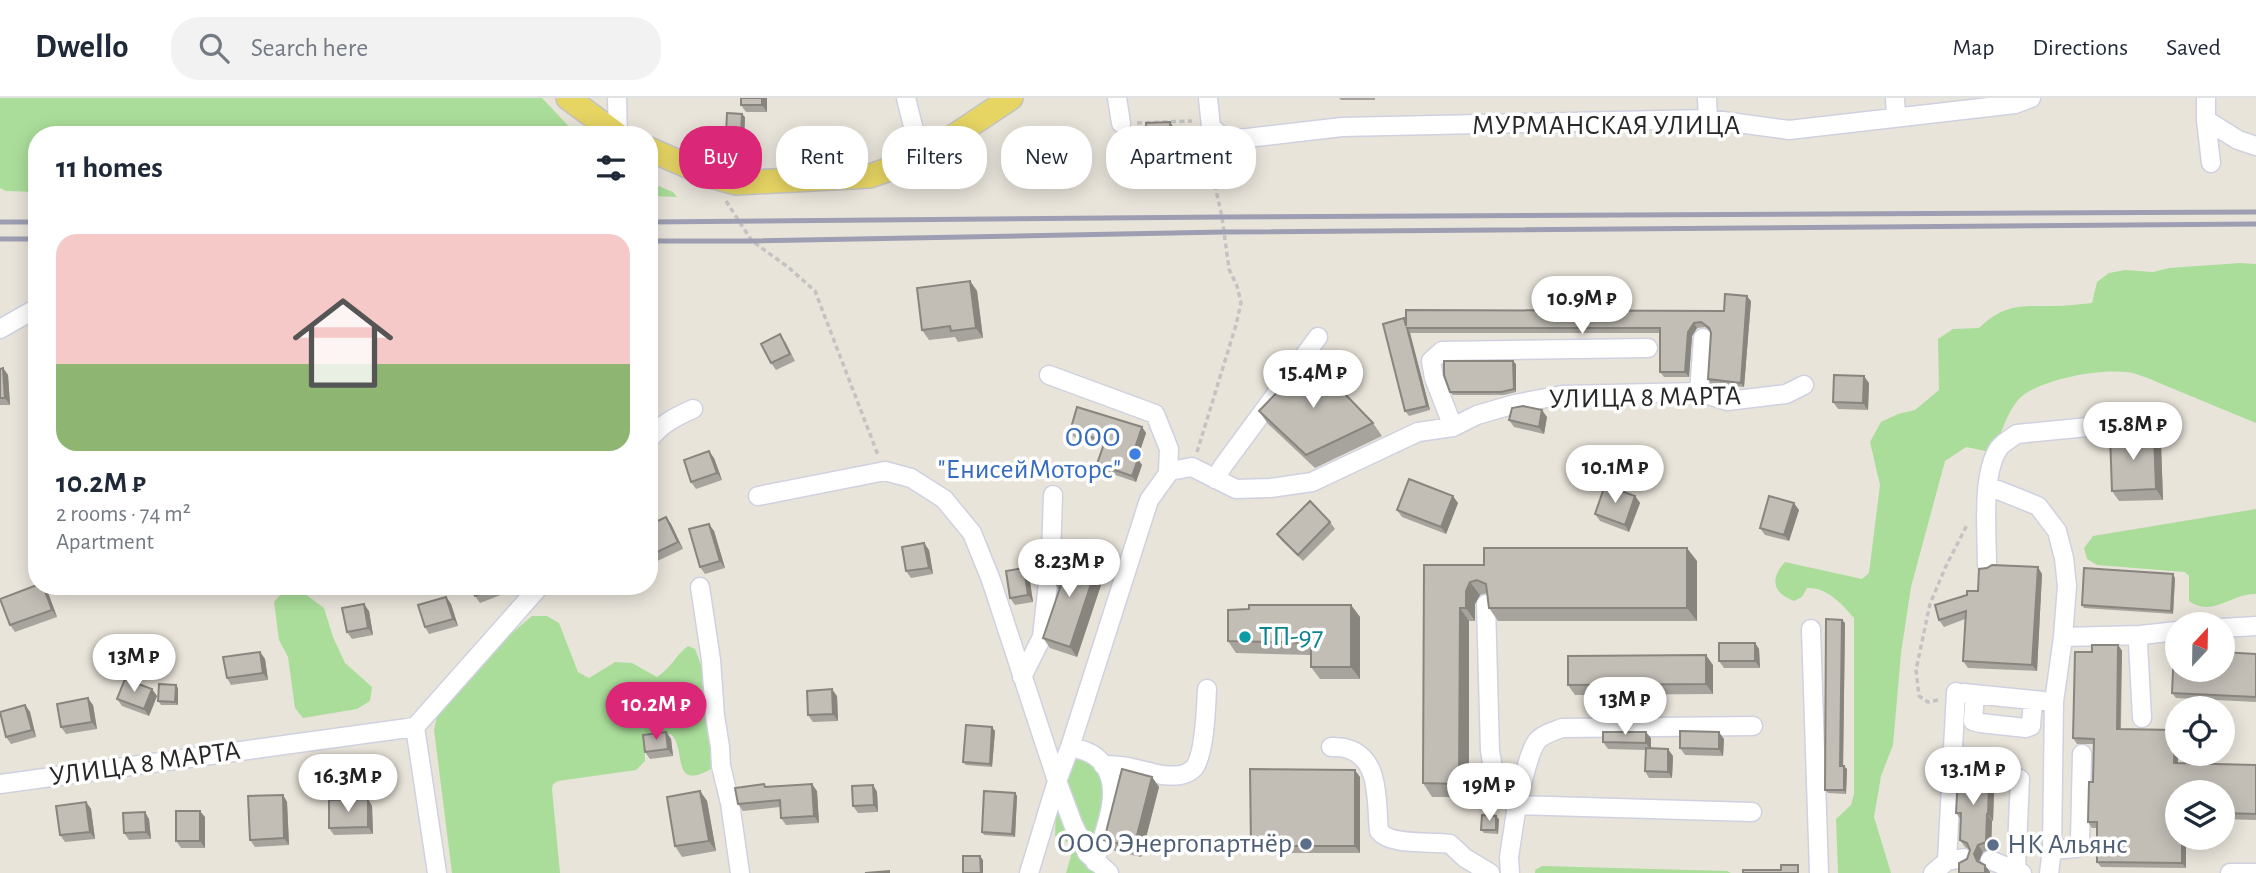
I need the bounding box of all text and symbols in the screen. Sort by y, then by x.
search box [171,17,661,80]
icon: search [195,29,233,67]
text: Dwello [35,31,129,64]
text: Search here [251,35,368,61]
text: Map [1952,36,1994,60]
text: Directions [2032,36,2128,60]
text: Saved [2166,36,2221,60]
street label: МУРМАНСКАЯ УЛИЦА [1472,112,1740,140]
chip: Buy [679,126,762,189]
chip: Rent [776,126,868,189]
chip: Filters [882,126,987,189]
chip: New [1001,126,1092,189]
chip: Apartment [1106,126,1256,189]
icon: filters [592,149,630,187]
text: 11 homes [56,153,163,183]
pin: 10.9M ₽ [1517,276,1647,336]
icon: home [280,280,406,406]
text: 10.9M ₽ [1547,287,1617,310]
pin: 15.4M ₽ [1248,350,1378,410]
text: 15.4M ₽ [1279,361,1347,384]
street label: УЛИЦА 8 МАРТА [1549,382,1741,414]
pin: 15.8M ₽ [2068,402,2198,462]
text: 15.8M ₽ [2099,413,2167,436]
place label: ООО "ЕнисейМоторс" [938,424,1121,484]
marker: ООО "ЕнисейМоторс" [1127,446,1143,462]
pin: 10.1M ₽ [1550,446,1680,505]
text: 10.1M ₽ [1582,456,1648,479]
text: 10.2M ₽ [56,468,146,498]
text: 2 rooms · 74 m² [56,503,191,526]
text: Apartment [56,531,154,554]
pin: 8.23M ₽ [1004,540,1134,599]
text: 8.23M ₽ [1034,550,1104,573]
north arrow [2165,612,2235,682]
map controls [2165,612,2235,850]
place label: ТП-97 [1259,623,1323,651]
marker: ТП-97 [1237,629,1253,645]
pin: 13M ₽ [85,634,183,694]
text: 13M ₽ [109,645,159,668]
pin: 13M ₽ [1576,678,1674,737]
pin: 10.2M ₽ [591,682,721,742]
text: 13M ₽ [1600,688,1650,711]
text: 10.2M ₽ [622,693,690,716]
button: locate [2165,696,2235,766]
street label: УЛИЦА 8 МАРТА [48,737,242,791]
pin: 13.1M ₽ [1908,748,2038,807]
pin: 16.3M ₽ [283,754,413,814]
text: 13.1M ₽ [1941,758,2005,781]
pin: 19M ₽ [1440,764,1538,823]
text: 16.3M ₽ [314,765,382,788]
text: 19M ₽ [1463,774,1515,797]
button: layers [2165,780,2235,850]
place label: ООО Энергопартнёр [1057,830,1292,858]
place label: НК Альянс [2007,831,2128,859]
marker: ООО Энергопартнёр [1298,836,1314,852]
marker: НК Альянс [1985,837,2001,853]

